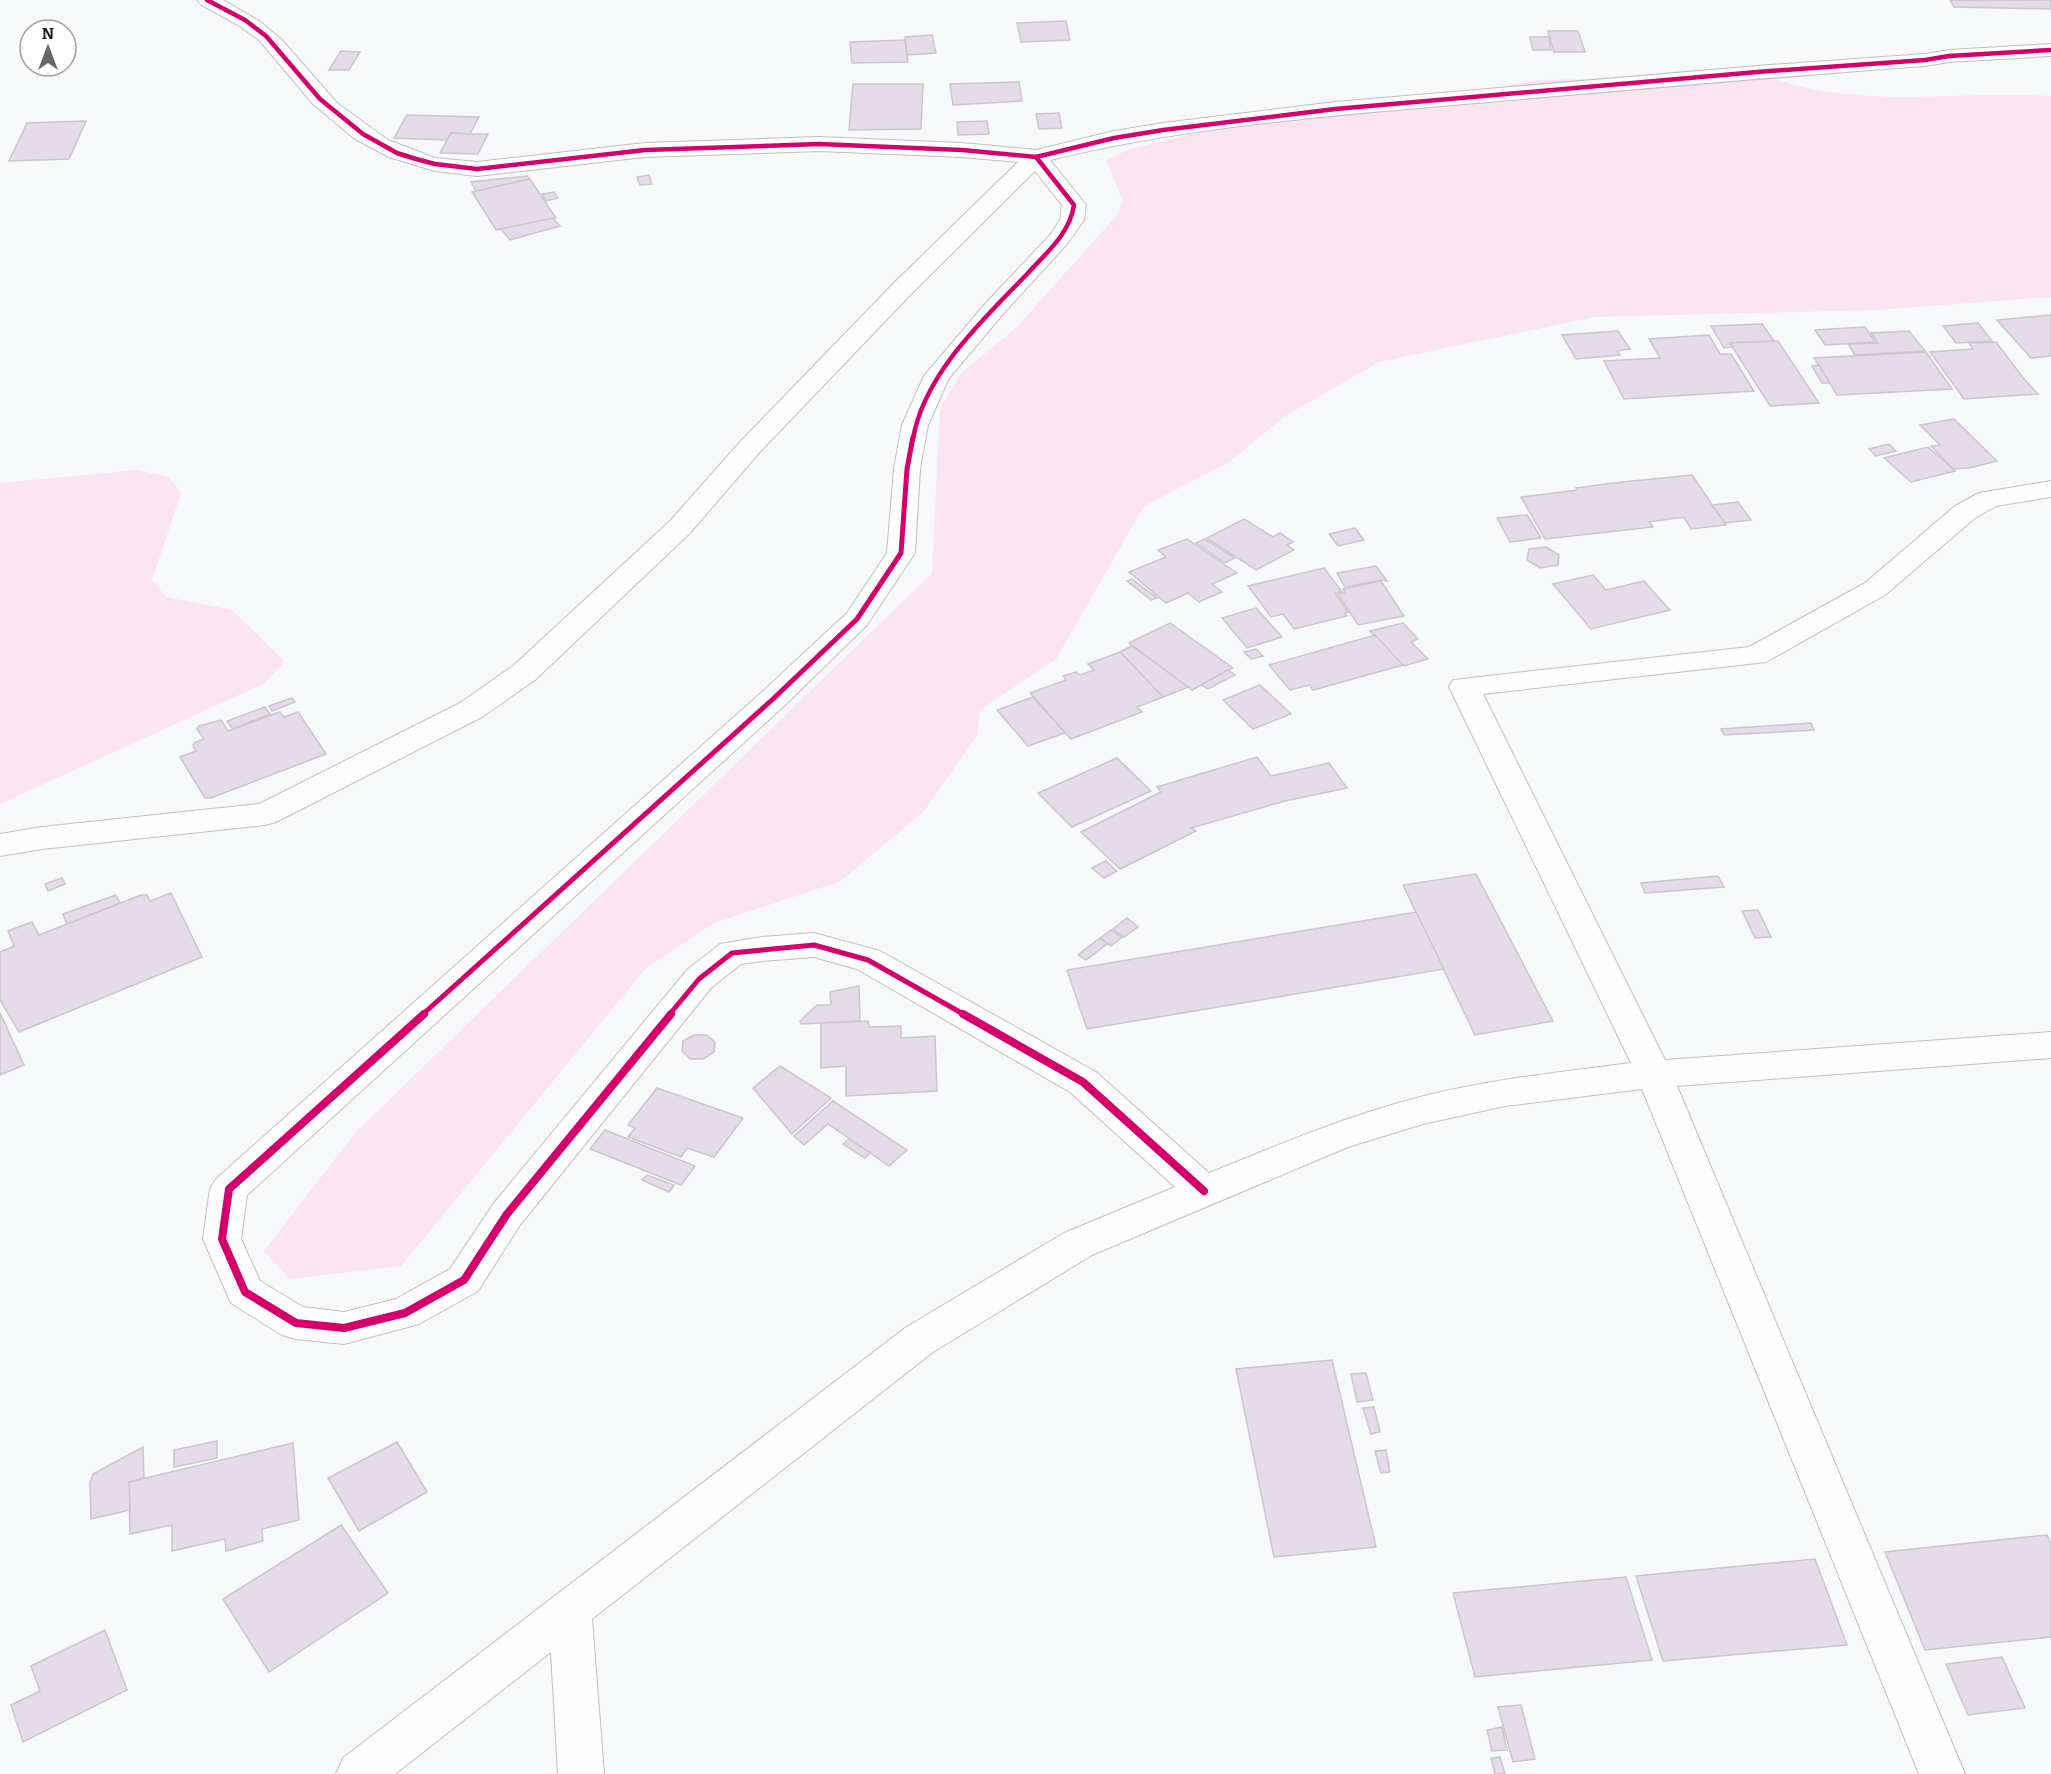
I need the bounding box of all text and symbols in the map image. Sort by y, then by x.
north arrow [18,18,78,78]
text: N [42,24,54,43]

